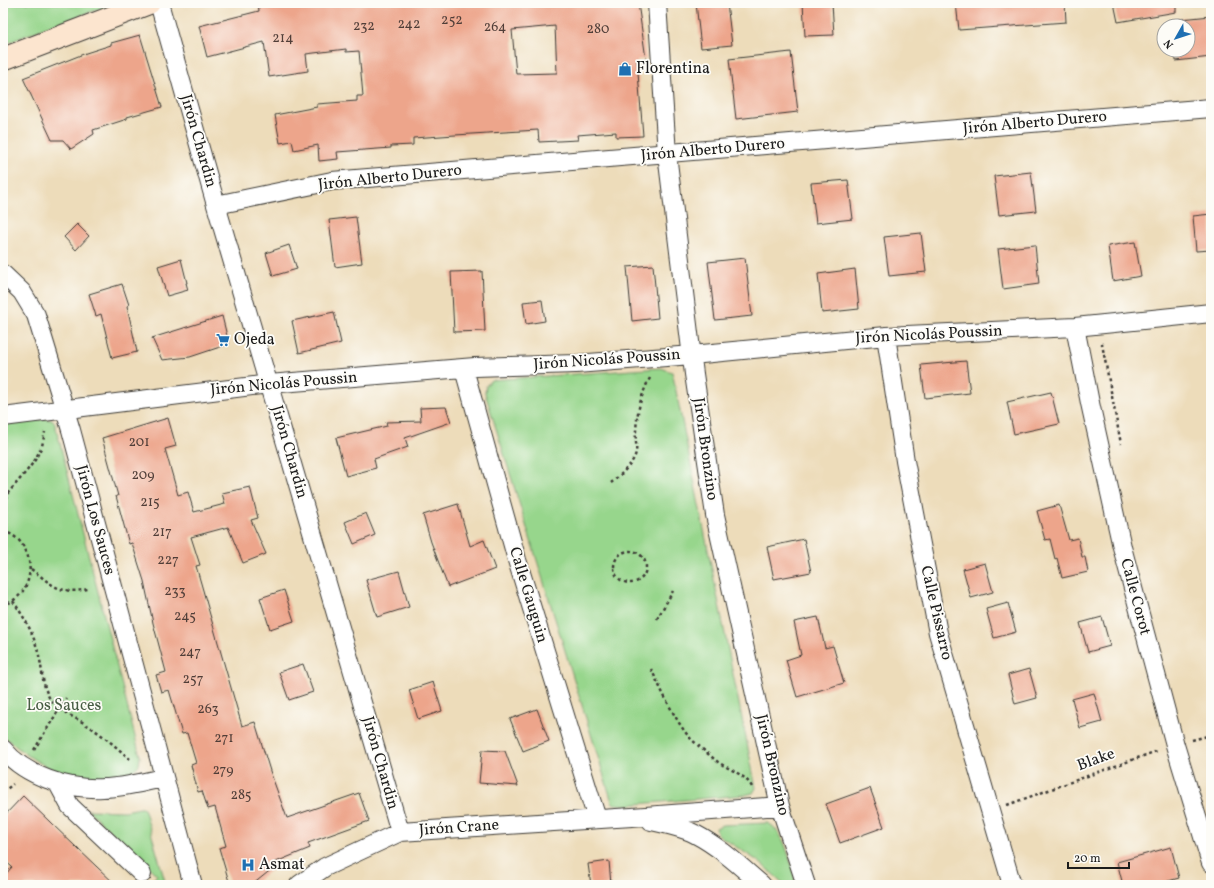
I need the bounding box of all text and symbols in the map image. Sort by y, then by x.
house number: 252 [441,11,463,30]
house number: 242 [398,15,420,34]
house number: 232 [353,17,375,36]
house number: 264 [484,18,506,37]
north arrow [1156,18,1196,58]
house number: 280 [586,20,610,39]
house number: 214 [272,29,294,48]
text: N [1161,36,1178,51]
place label: Florentina [636,58,710,80]
shop icon: Florentina [617,61,633,77]
street label: Jirón Chardin [174,92,222,190]
street label: Jirón Alberto Durero [962,106,1108,140]
street label: Jirón Alberto Durero [640,133,786,167]
street label: Jirón Alberto Durero [317,160,463,196]
street label: Jirón Nicolás Poussin [855,320,1003,350]
place label: Ojeda [234,329,275,351]
supermarket icon: Ojeda [215,332,231,348]
street label: Jirón Nicolás Poussin [533,344,681,376]
street label: Jirón Nicolás Poussin [210,367,358,401]
street label: Jirón Bronzino [687,396,723,502]
street label: Jirón Chardin [265,403,313,501]
house number: 201 [128,433,150,452]
street label: Jirón Los Sauces [70,463,120,578]
house number: 209 [131,466,155,485]
house number: 215 [140,493,160,512]
house number: 217 [152,523,172,542]
street label: Calle Gauguin [503,544,553,646]
house number: 227 [157,551,179,570]
street label: Calle Corot [1114,556,1156,638]
street label: Calle Pissarro [914,564,958,662]
house number: 233 [164,582,186,601]
house number: 245 [174,607,196,626]
house number: 247 [179,643,201,662]
house number: 257 [182,670,204,689]
park label: Los Sauces [27,695,102,717]
house number: 263 [197,700,219,719]
street label: Jirón Bronzino [750,712,794,818]
street label: Jirón Chardin [356,714,404,812]
house number: 271 [214,729,234,748]
street label: Blake [1074,743,1118,777]
house number: 279 [212,761,234,780]
house number: 285 [230,786,252,805]
street label: Jirón Crane [418,814,500,842]
scale bar [1068,844,1129,870]
text: 20 m [1074,851,1101,867]
place label: Asmat [259,854,305,876]
hospital icon: Asmat [240,857,256,873]

